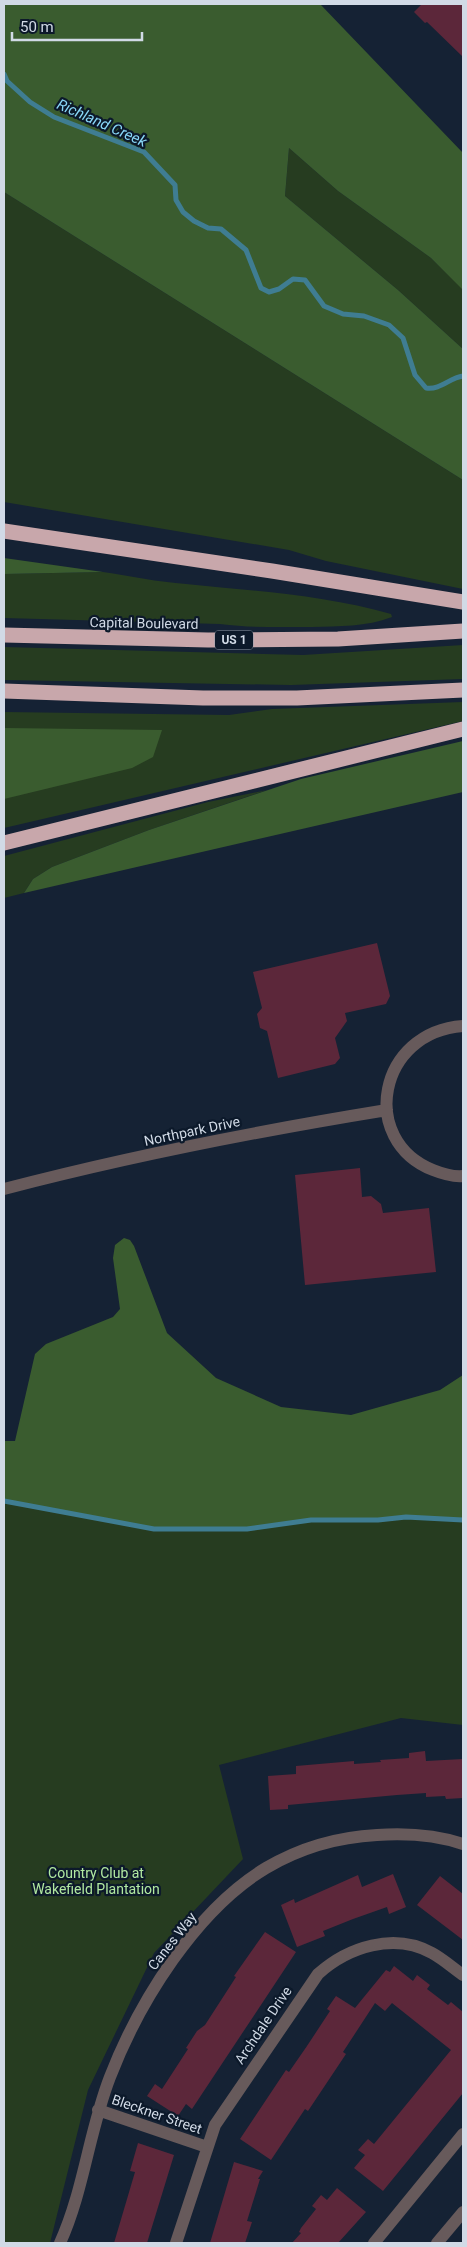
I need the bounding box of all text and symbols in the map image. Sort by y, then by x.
scale bar [12,10,142,42]
text: 50 m [20,18,54,36]
water label: Richland Creek [54,95,150,151]
street label: Capital Boulevard [89,614,199,632]
road number: US 1 [215,630,253,650]
street label: Northpark Drive [143,1113,241,1149]
park label: Country Club at Wakefield Plantation [32,1865,160,1897]
street label: Canes Way [144,1909,200,1973]
street label: Archdale Drive [231,1983,295,2067]
street label: Bleckner Street [110,2091,205,2137]

